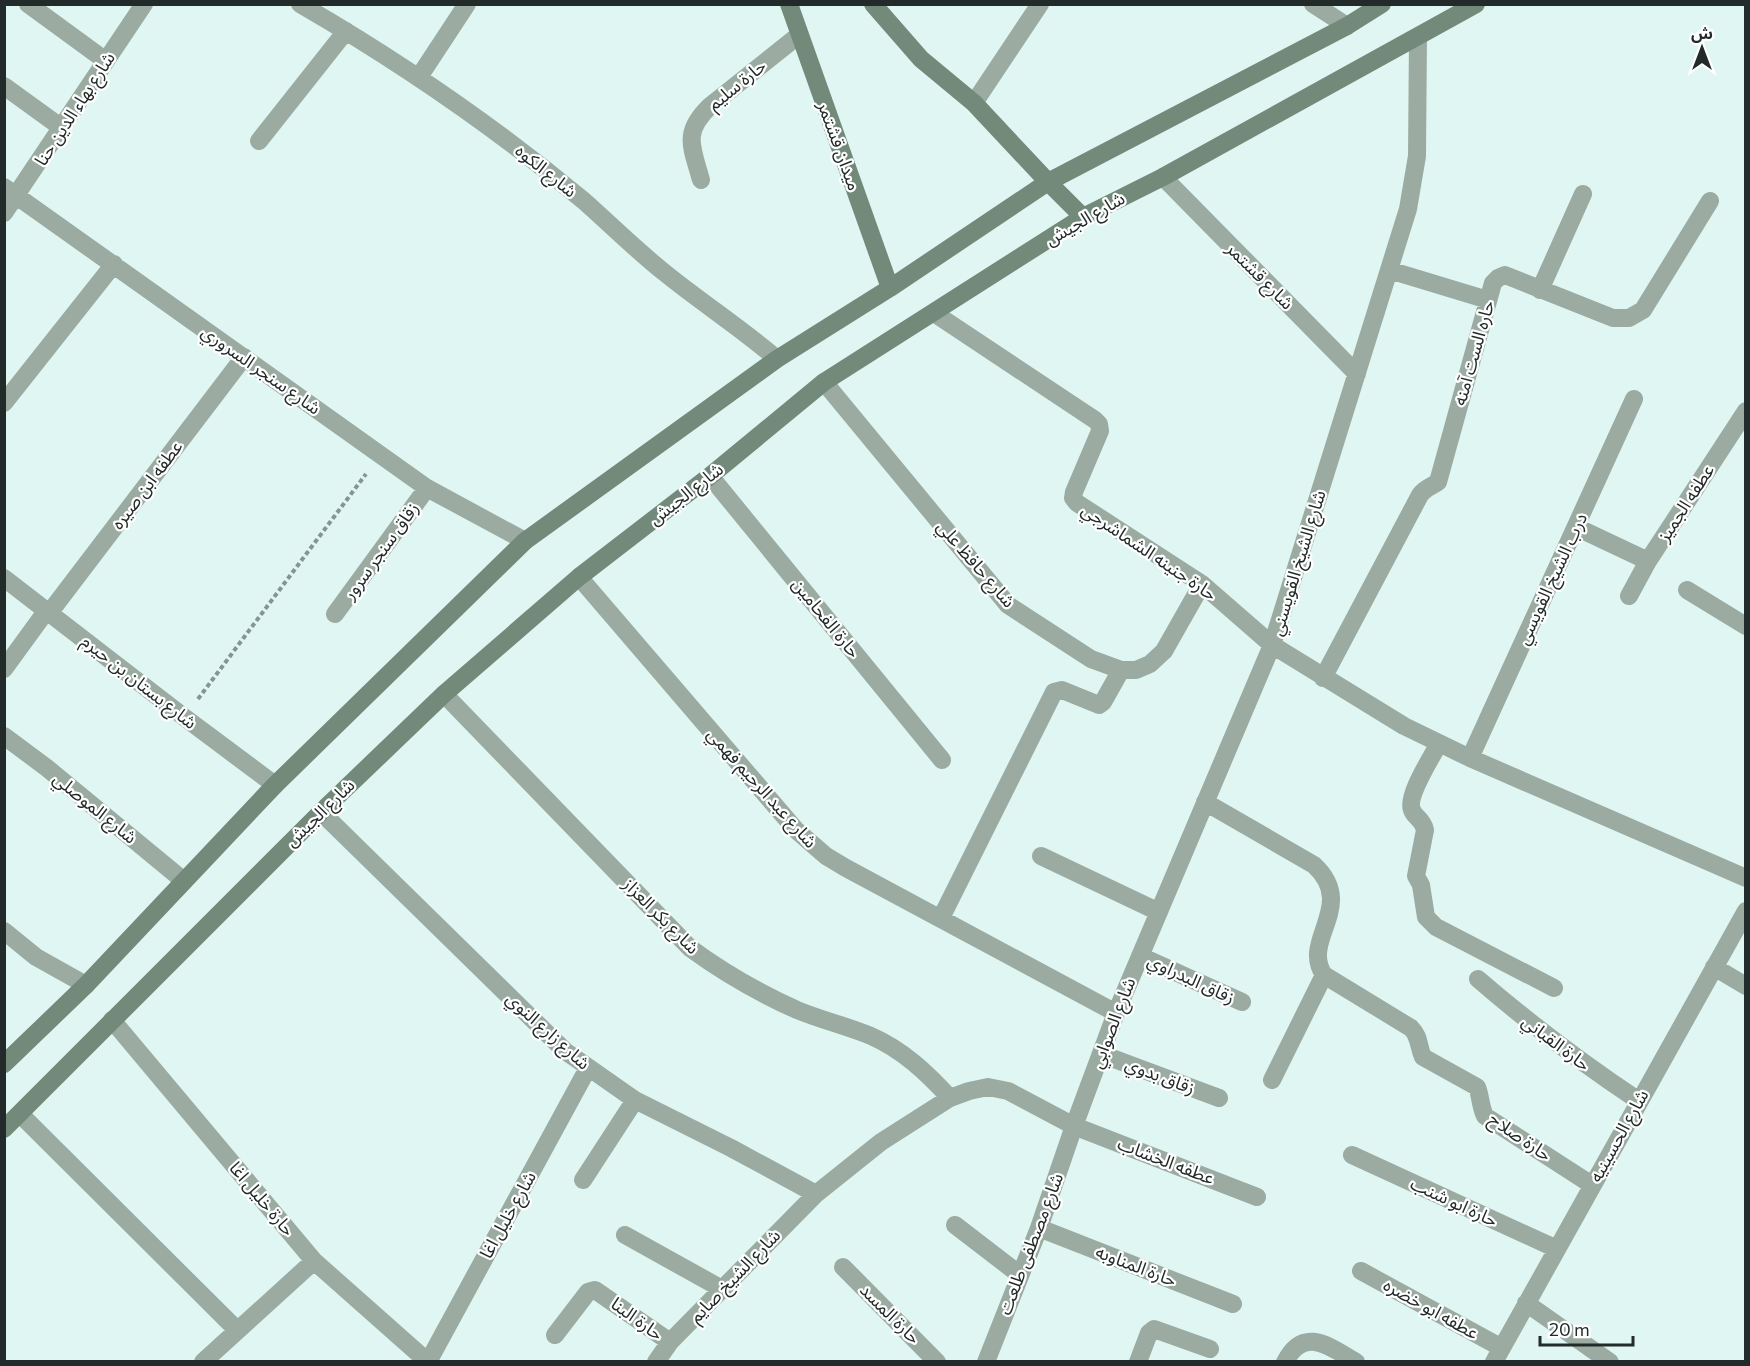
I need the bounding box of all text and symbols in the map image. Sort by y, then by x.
north arrow [1672,18,1732,78]
text: ش [1691,23,1713,43]
street label: شارع بهاء الدين حنا [29,47,122,172]
street label: حارة سليم [703,54,772,117]
street label: ميدان قشتمر [812,97,866,194]
street label: شارع الكوه [509,139,582,205]
street label: شارع الجيش [1041,186,1130,253]
street label: شارع قشتمر [1219,236,1299,316]
street label: حاره الست آمنه [1448,298,1500,408]
street label: شارع سنجر السروري [195,320,325,422]
street label: عطفه ابن صيره [106,436,187,534]
street label: شارع الجيش [644,457,729,532]
street label: عطفه الجميز [1652,460,1719,547]
street label: شارع الشيخ القويسني [1264,487,1333,639]
street label: زقاق سنجر سرور [337,497,424,605]
street label: حارة جنينه الشماشرجي [1076,498,1221,607]
street label: درب الشيخ القويسي [1511,509,1594,649]
street label: شارع حافظ علي [930,515,1021,614]
street label: حارة الفحامين [787,573,866,662]
street label: شارع بستان بن حيرم [75,629,202,736]
street label: شارع عبد الرحيم فهمي [700,723,822,855]
street label: شارع الموصلي [47,767,142,851]
street label: شارع الجيش [280,774,362,854]
street label: شارع بكر العزاز [615,872,704,961]
street label: زقاق البدراوي [1143,948,1238,1011]
street label: شارع الصوابي [1085,974,1143,1073]
street label: شارع زارع النوي [499,987,595,1077]
street label: حارة القباني [1516,1009,1595,1078]
street label: زقاق بدوي [1121,1052,1198,1101]
street label: شارع الحسينيه [1584,1085,1656,1188]
street label: حارة صلاح [1483,1107,1556,1168]
street label: عطفه الخشاب [1115,1132,1218,1189]
street label: حارة خليل اغا [225,1157,300,1241]
street label: شارع خليل اغا [474,1167,544,1264]
street label: شارع مصطفى طلعت [993,1170,1071,1319]
street label: حارة ابو شنب [1407,1171,1501,1232]
street label: شارع الشيخ صايم [684,1224,787,1329]
street label: حارة المناوبه [1092,1240,1180,1291]
street label: عطفه ابو خضره [1380,1273,1483,1344]
street label: حارة المسد [855,1278,926,1349]
street label: حارة البنا [607,1292,668,1345]
scale bar [1540,1309,1633,1347]
text: 20 m [1549,1318,1590,1340]

